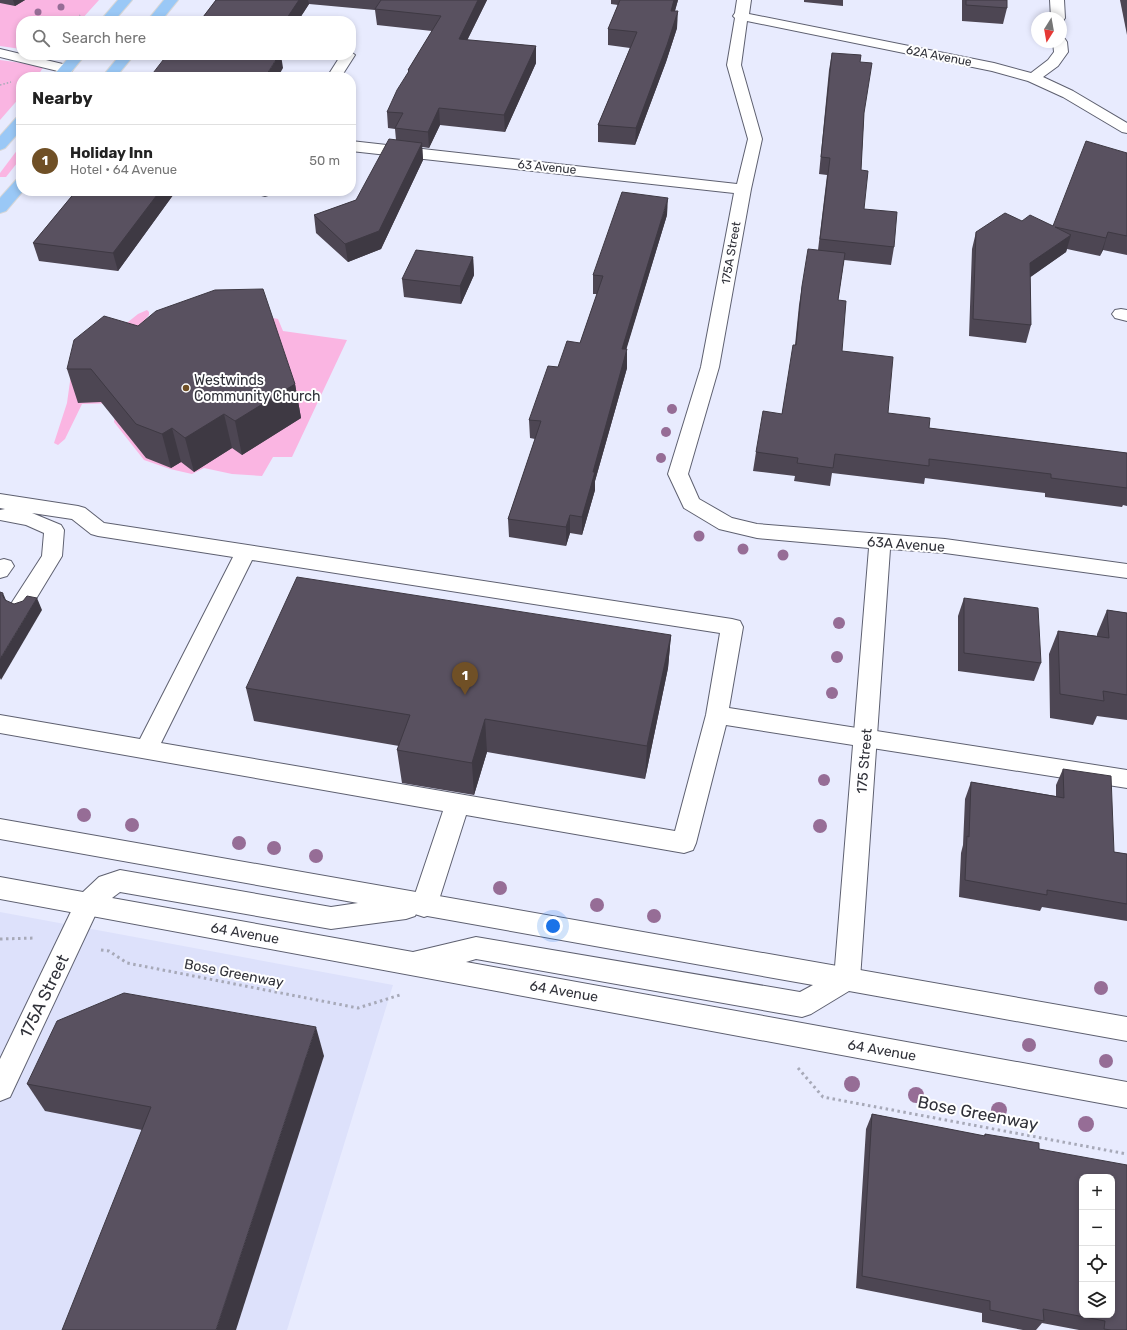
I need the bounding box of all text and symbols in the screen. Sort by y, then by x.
north arrow [1031,12,1067,48]
search box [16,16,356,60]
icon: search [30,27,52,49]
text: Search here [62,29,146,47]
street label: 62A Avenue [905,43,973,69]
text: Nearby [32,88,93,108]
text: Holiday Inn [70,144,153,162]
text: 1 [42,153,48,168]
text: 50 m [309,153,340,168]
street label: 63 Avenue [517,157,577,177]
text: Hotel · 64 Avenue [70,162,177,177]
street label: 175A Street [719,220,743,286]
place label: Westwinds Community Church [194,372,321,405]
marker: Westwinds Community Church [181,383,191,393]
street label: 63A Avenue [866,533,946,556]
pin: 1 [452,662,478,695]
street label: 175 Street [853,727,876,794]
your location [543,916,563,936]
street label: 64 Avenue [209,919,281,948]
street label: 175A Street [15,951,73,1041]
street label: Bose Greenway [183,956,285,992]
street label: 64 Avenue [528,977,600,1006]
street label: 64 Avenue [846,1036,918,1065]
street label: Bose Greenway [916,1091,1040,1135]
map controls [1079,1174,1115,1318]
button: + [1079,1174,1115,1210]
button: − [1079,1210,1115,1246]
button: locate [1079,1246,1115,1282]
button: layers [1079,1282,1115,1318]

